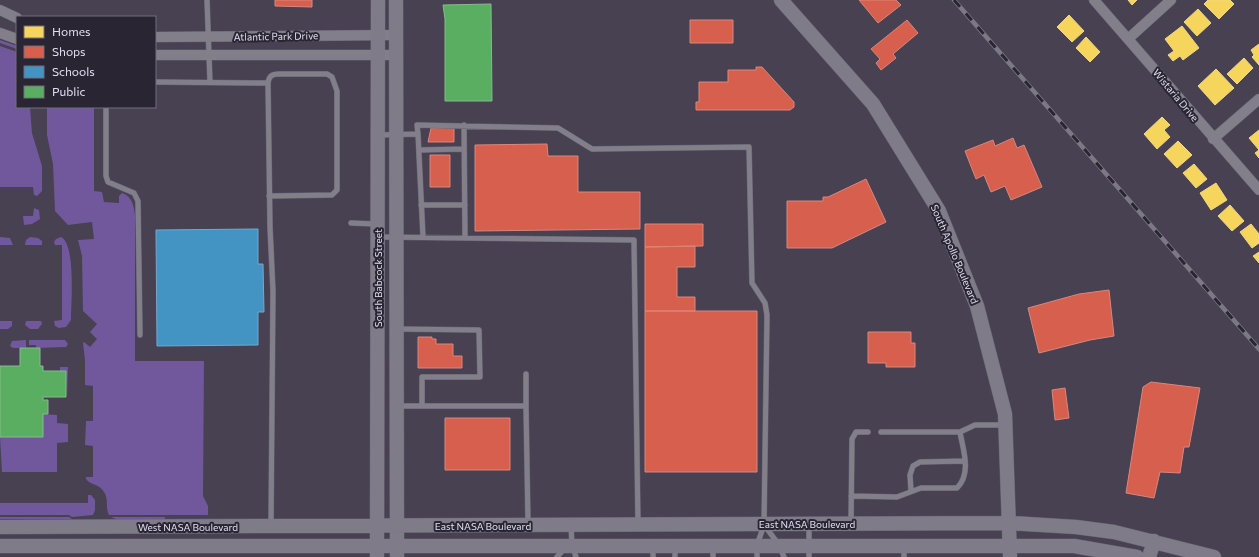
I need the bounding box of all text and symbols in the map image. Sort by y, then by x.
legend [16,16,156,108]
text: Homes [52,24,90,38]
street label: Atlantic Park Drive [234,29,318,43]
text: Shops [52,44,86,58]
text: Schools [52,64,95,78]
street label: Wistaria Drive [1151,66,1201,124]
text: Public [52,84,85,98]
street label: South Apollo Boulevard [929,203,981,306]
street label: South Babcock Street [372,229,384,327]
street label: East NASA Boulevard [759,518,855,530]
street label: East NASA Boulevard [435,520,531,532]
street label: West NASA Boulevard [138,521,238,533]

